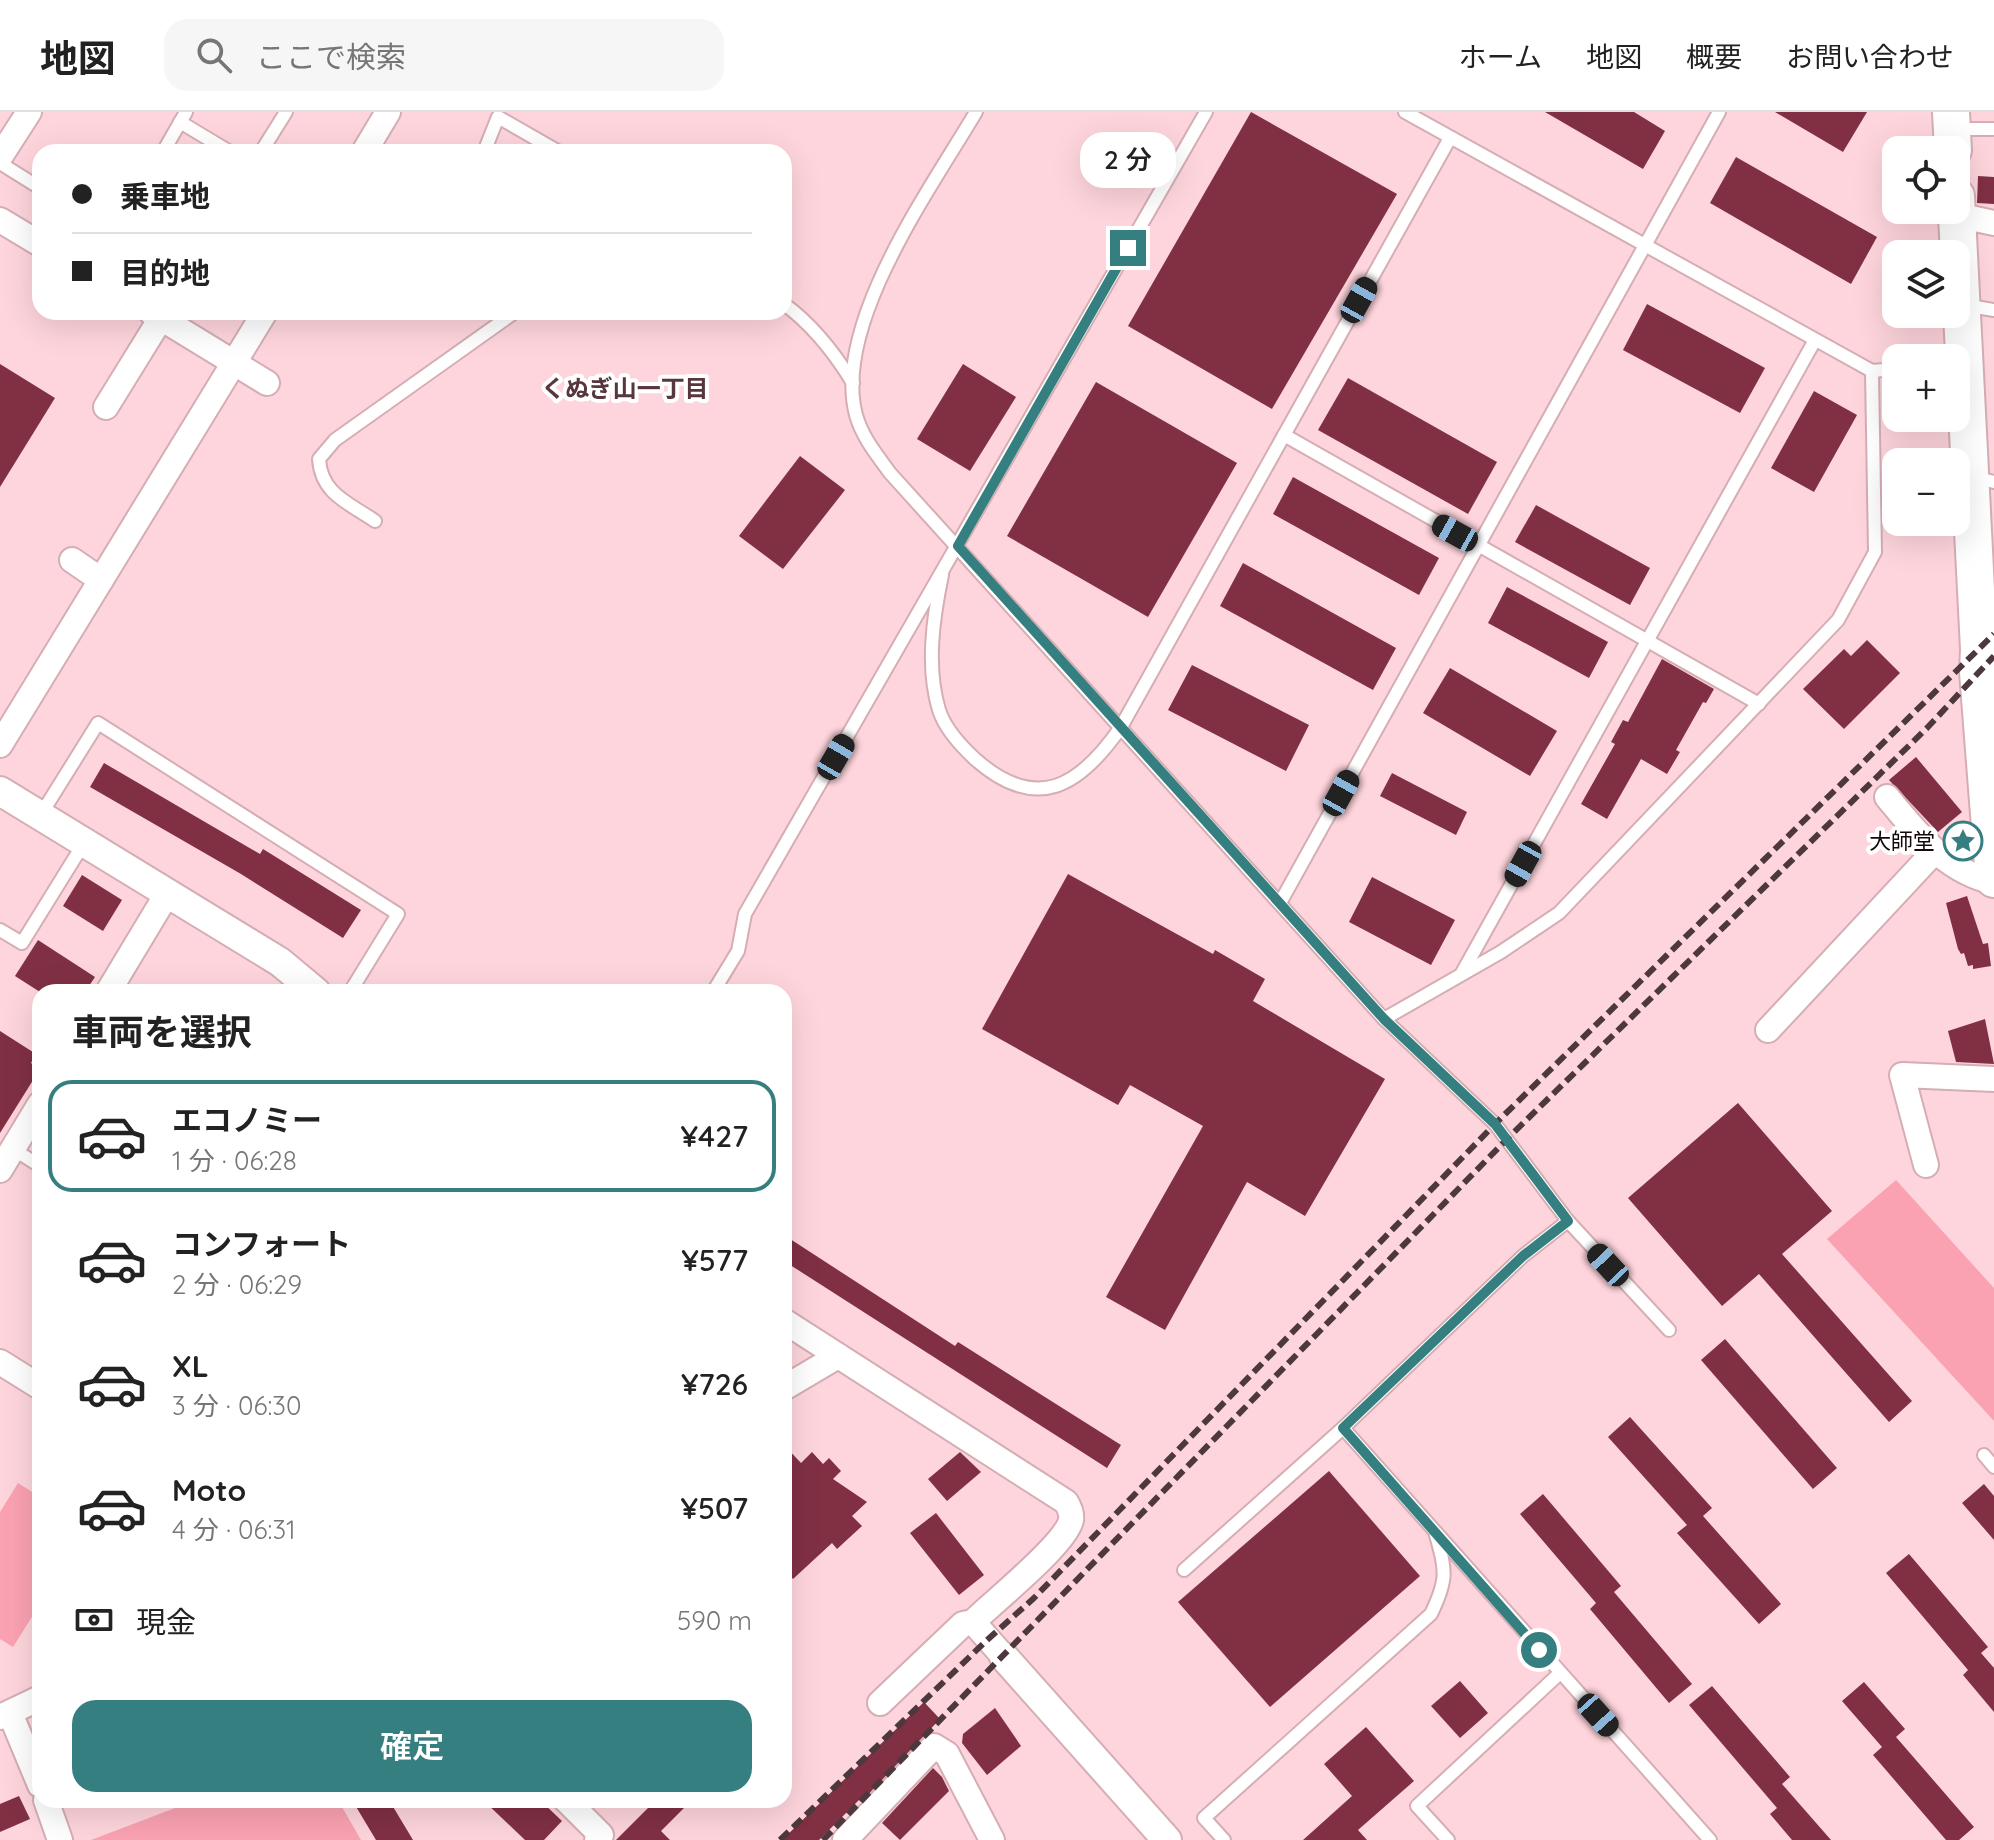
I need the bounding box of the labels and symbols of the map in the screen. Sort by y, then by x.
callout: 2 分 [1080,132,1176,188]
route end [1110,230,1146,266]
car [1337,273,1381,327]
district label: くぬぎ山一丁目 [541,373,709,403]
car [1428,511,1482,555]
car [814,730,858,784]
car [1319,766,1363,820]
place icon: 大師堂 [1942,820,1984,862]
place label: 大師堂 [1869,827,1935,855]
car [1501,837,1545,891]
car [1583,1239,1633,1291]
route start [1521,1632,1557,1668]
car [1573,1689,1623,1741]

